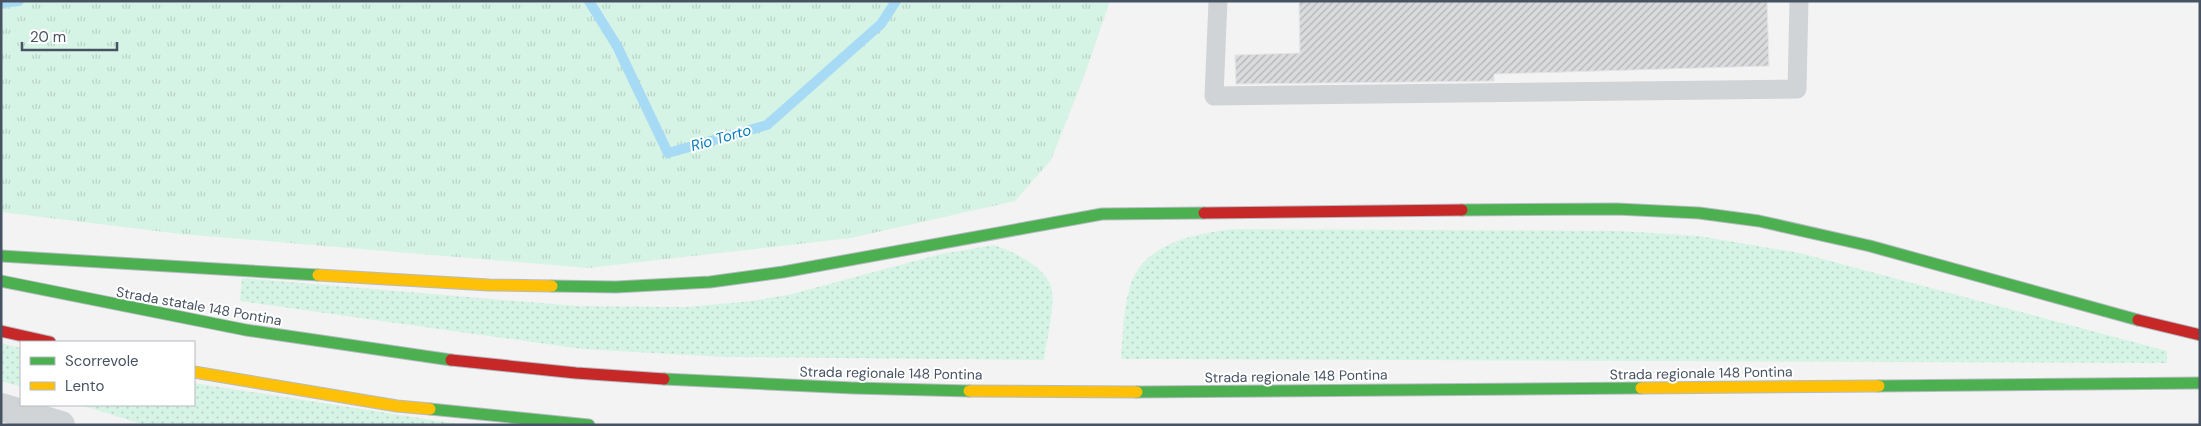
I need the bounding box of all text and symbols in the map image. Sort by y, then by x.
scale bar [22,20,118,52]
text: 20 m [30,27,66,47]
water label: Rio Torto [688,120,754,156]
street label: Strada statale 148 Pontina [115,283,283,329]
legend [20,341,195,406]
text: Scorrevole [65,351,139,371]
street label: Strada regionale 148 Pontina [799,362,983,384]
street label: Strada regionale 148 Pontina [1609,362,1793,384]
street label: Strada regionale 148 Pontina [1204,365,1388,387]
text: Lento [65,376,104,396]

